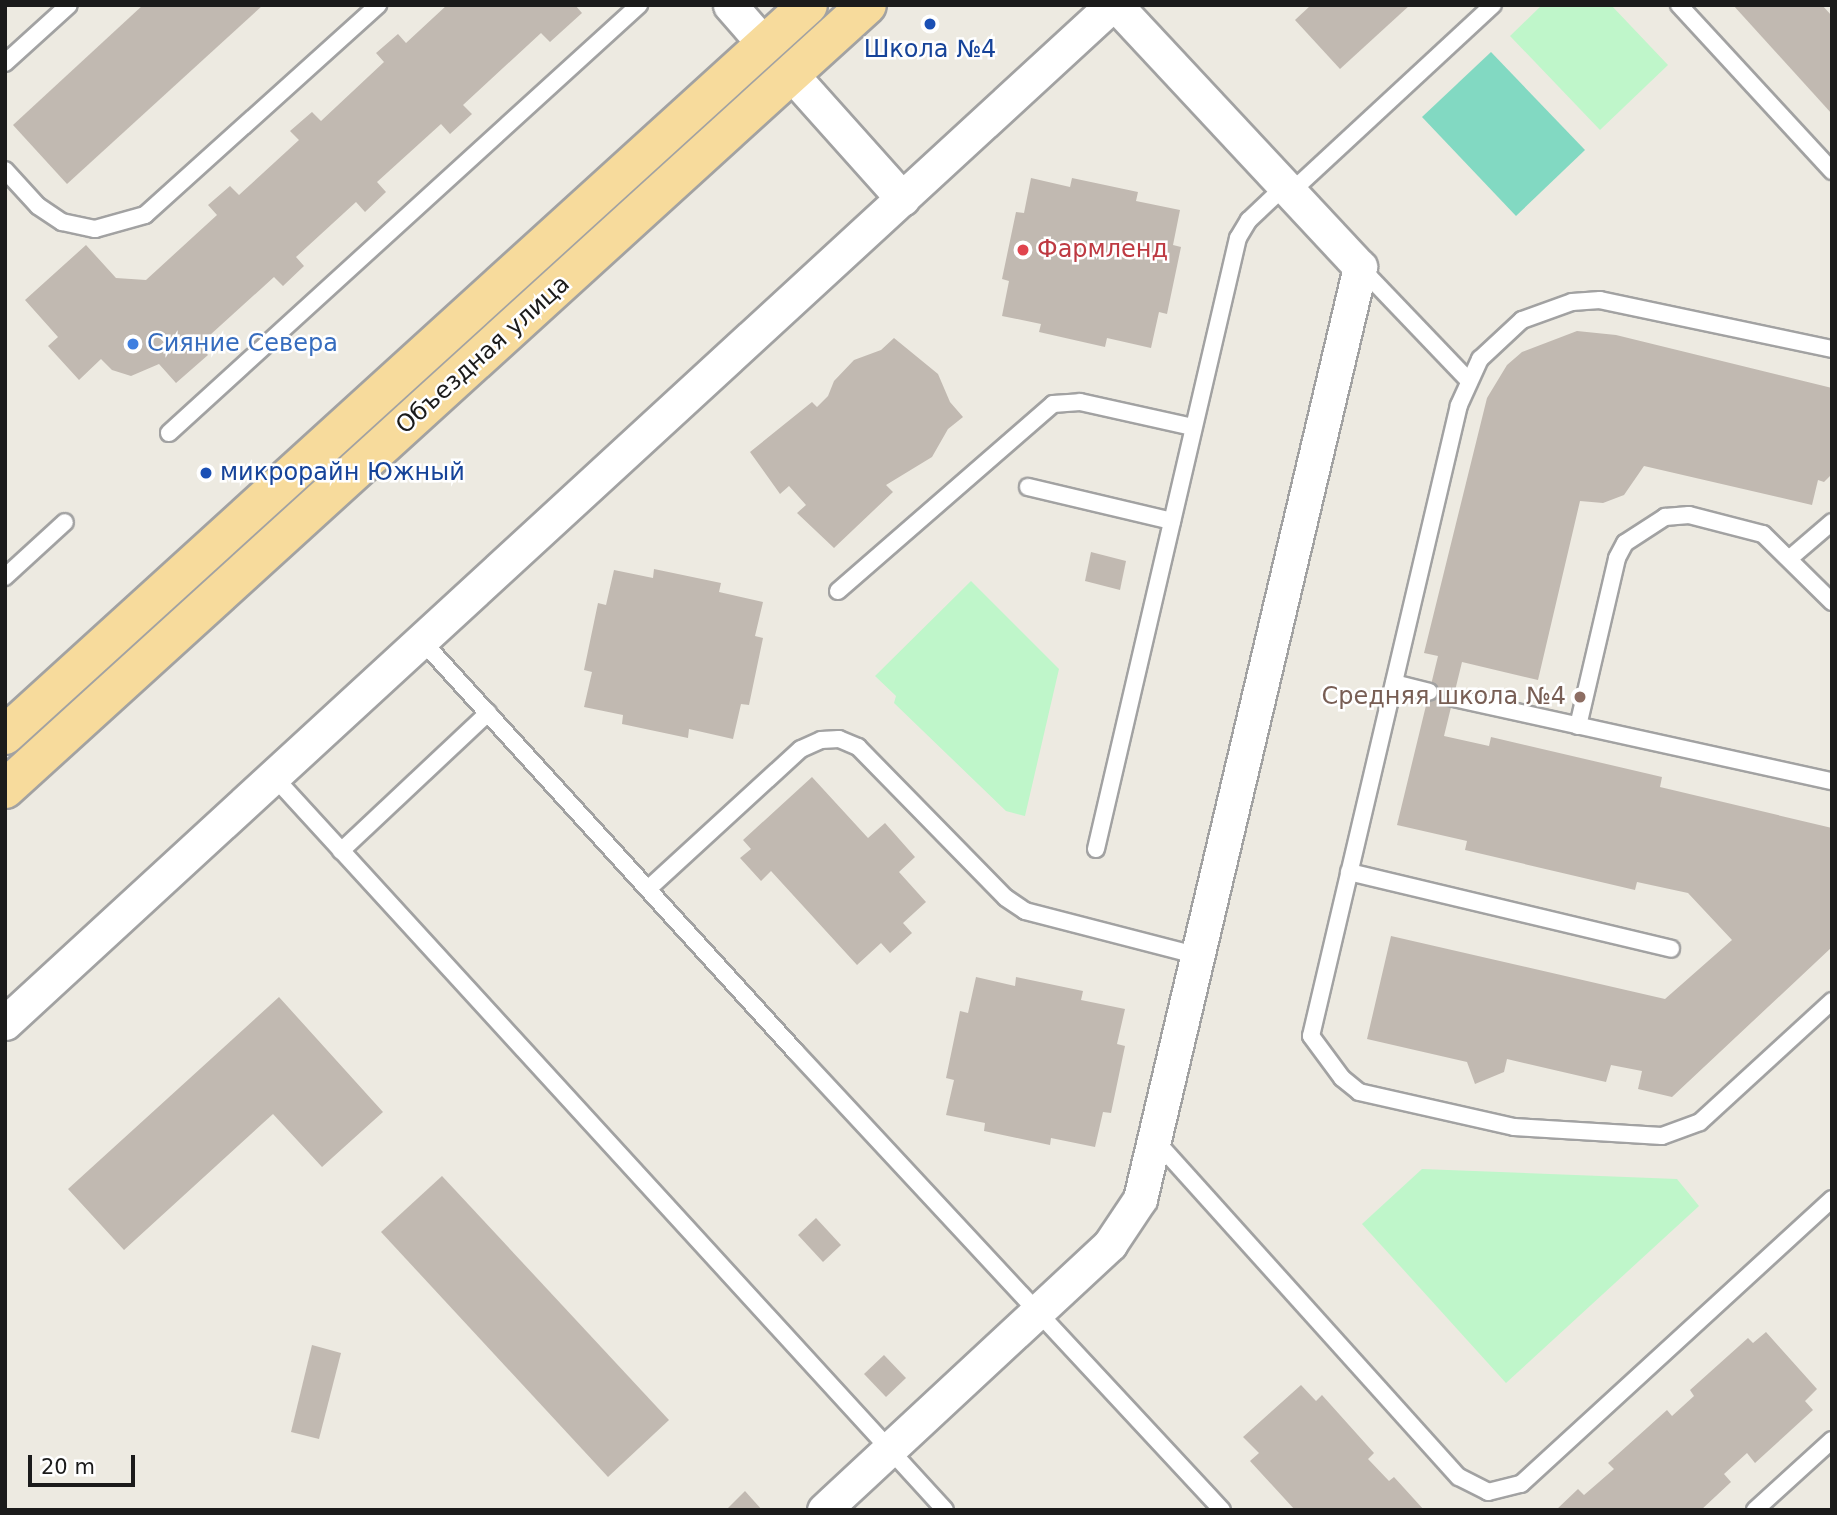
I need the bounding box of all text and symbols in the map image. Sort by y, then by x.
marker: Школа №4 [922,16,938,32]
place label: Школа №4 [864,36,996,64]
place label: Фармленд [1037,236,1168,264]
marker: Фармленд [1015,242,1031,258]
street label: Объездная улица [390,270,576,440]
place label: Сияние Севера [147,330,338,358]
marker: Сияние Севера [125,336,141,352]
place label: микрорайн Южный [220,459,465,487]
marker: микрорайн Южный [198,465,214,481]
place label: Средняя школа №4 [1321,683,1566,711]
marker: Средняя школа №4 [1572,689,1588,705]
scale bar [32,1442,138,1486]
text: 20 m [41,1455,95,1479]

